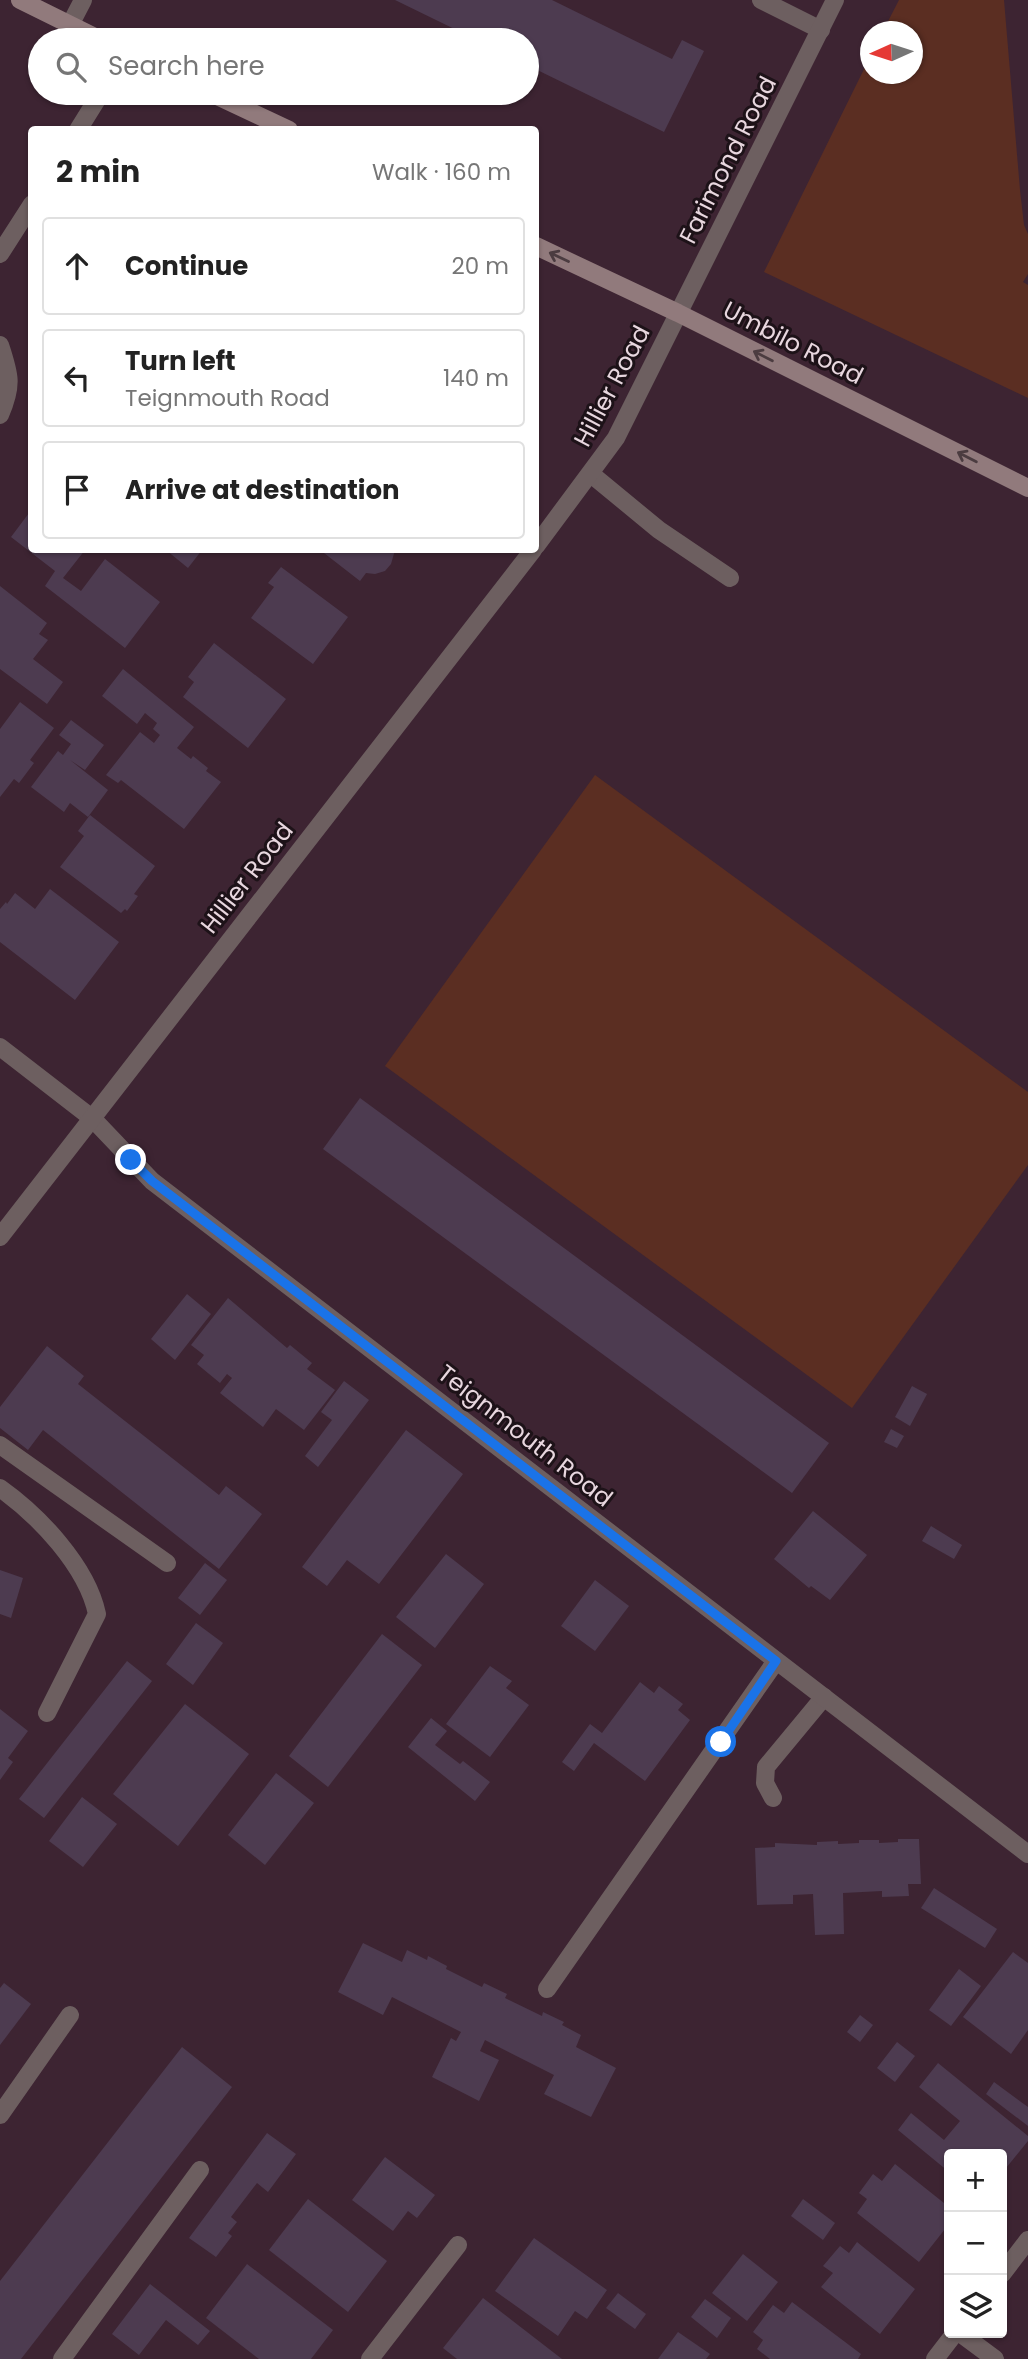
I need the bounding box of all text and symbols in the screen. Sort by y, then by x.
north arrow [860,21,923,84]
search box [28,28,539,105]
icon: search [52,48,90,86]
text: Search here [108,48,265,84]
street label: Farimond Road [671,70,784,249]
text: 2 min [56,150,140,193]
text: Walk · 160 m [372,156,511,188]
icon: ahead [58,247,96,285]
text: Continue [125,248,248,284]
one-way arrow [549,249,570,263]
text: 20 m [451,250,509,282]
street label: Umbilo Road [718,293,869,392]
street label: Hillier Road [566,319,657,452]
text: Turn left [125,343,236,379]
one-way arrow [753,348,774,362]
icon: left [58,359,96,397]
text: 140 m [443,362,509,394]
text: Teignmouth Road [125,382,330,414]
one-way arrow [957,450,978,464]
icon: arrive [58,471,96,509]
text: Arrive at destination [125,472,400,508]
street label: Hillier Road [193,815,301,940]
route end [115,1144,146,1175]
street label: Teignmouth Road [431,1357,620,1514]
route start [705,1726,736,1757]
map controls [944,2149,1007,2338]
button: + [944,2149,1007,2212]
button: − [944,2212,1007,2275]
button: layers [944,2275,1007,2338]

